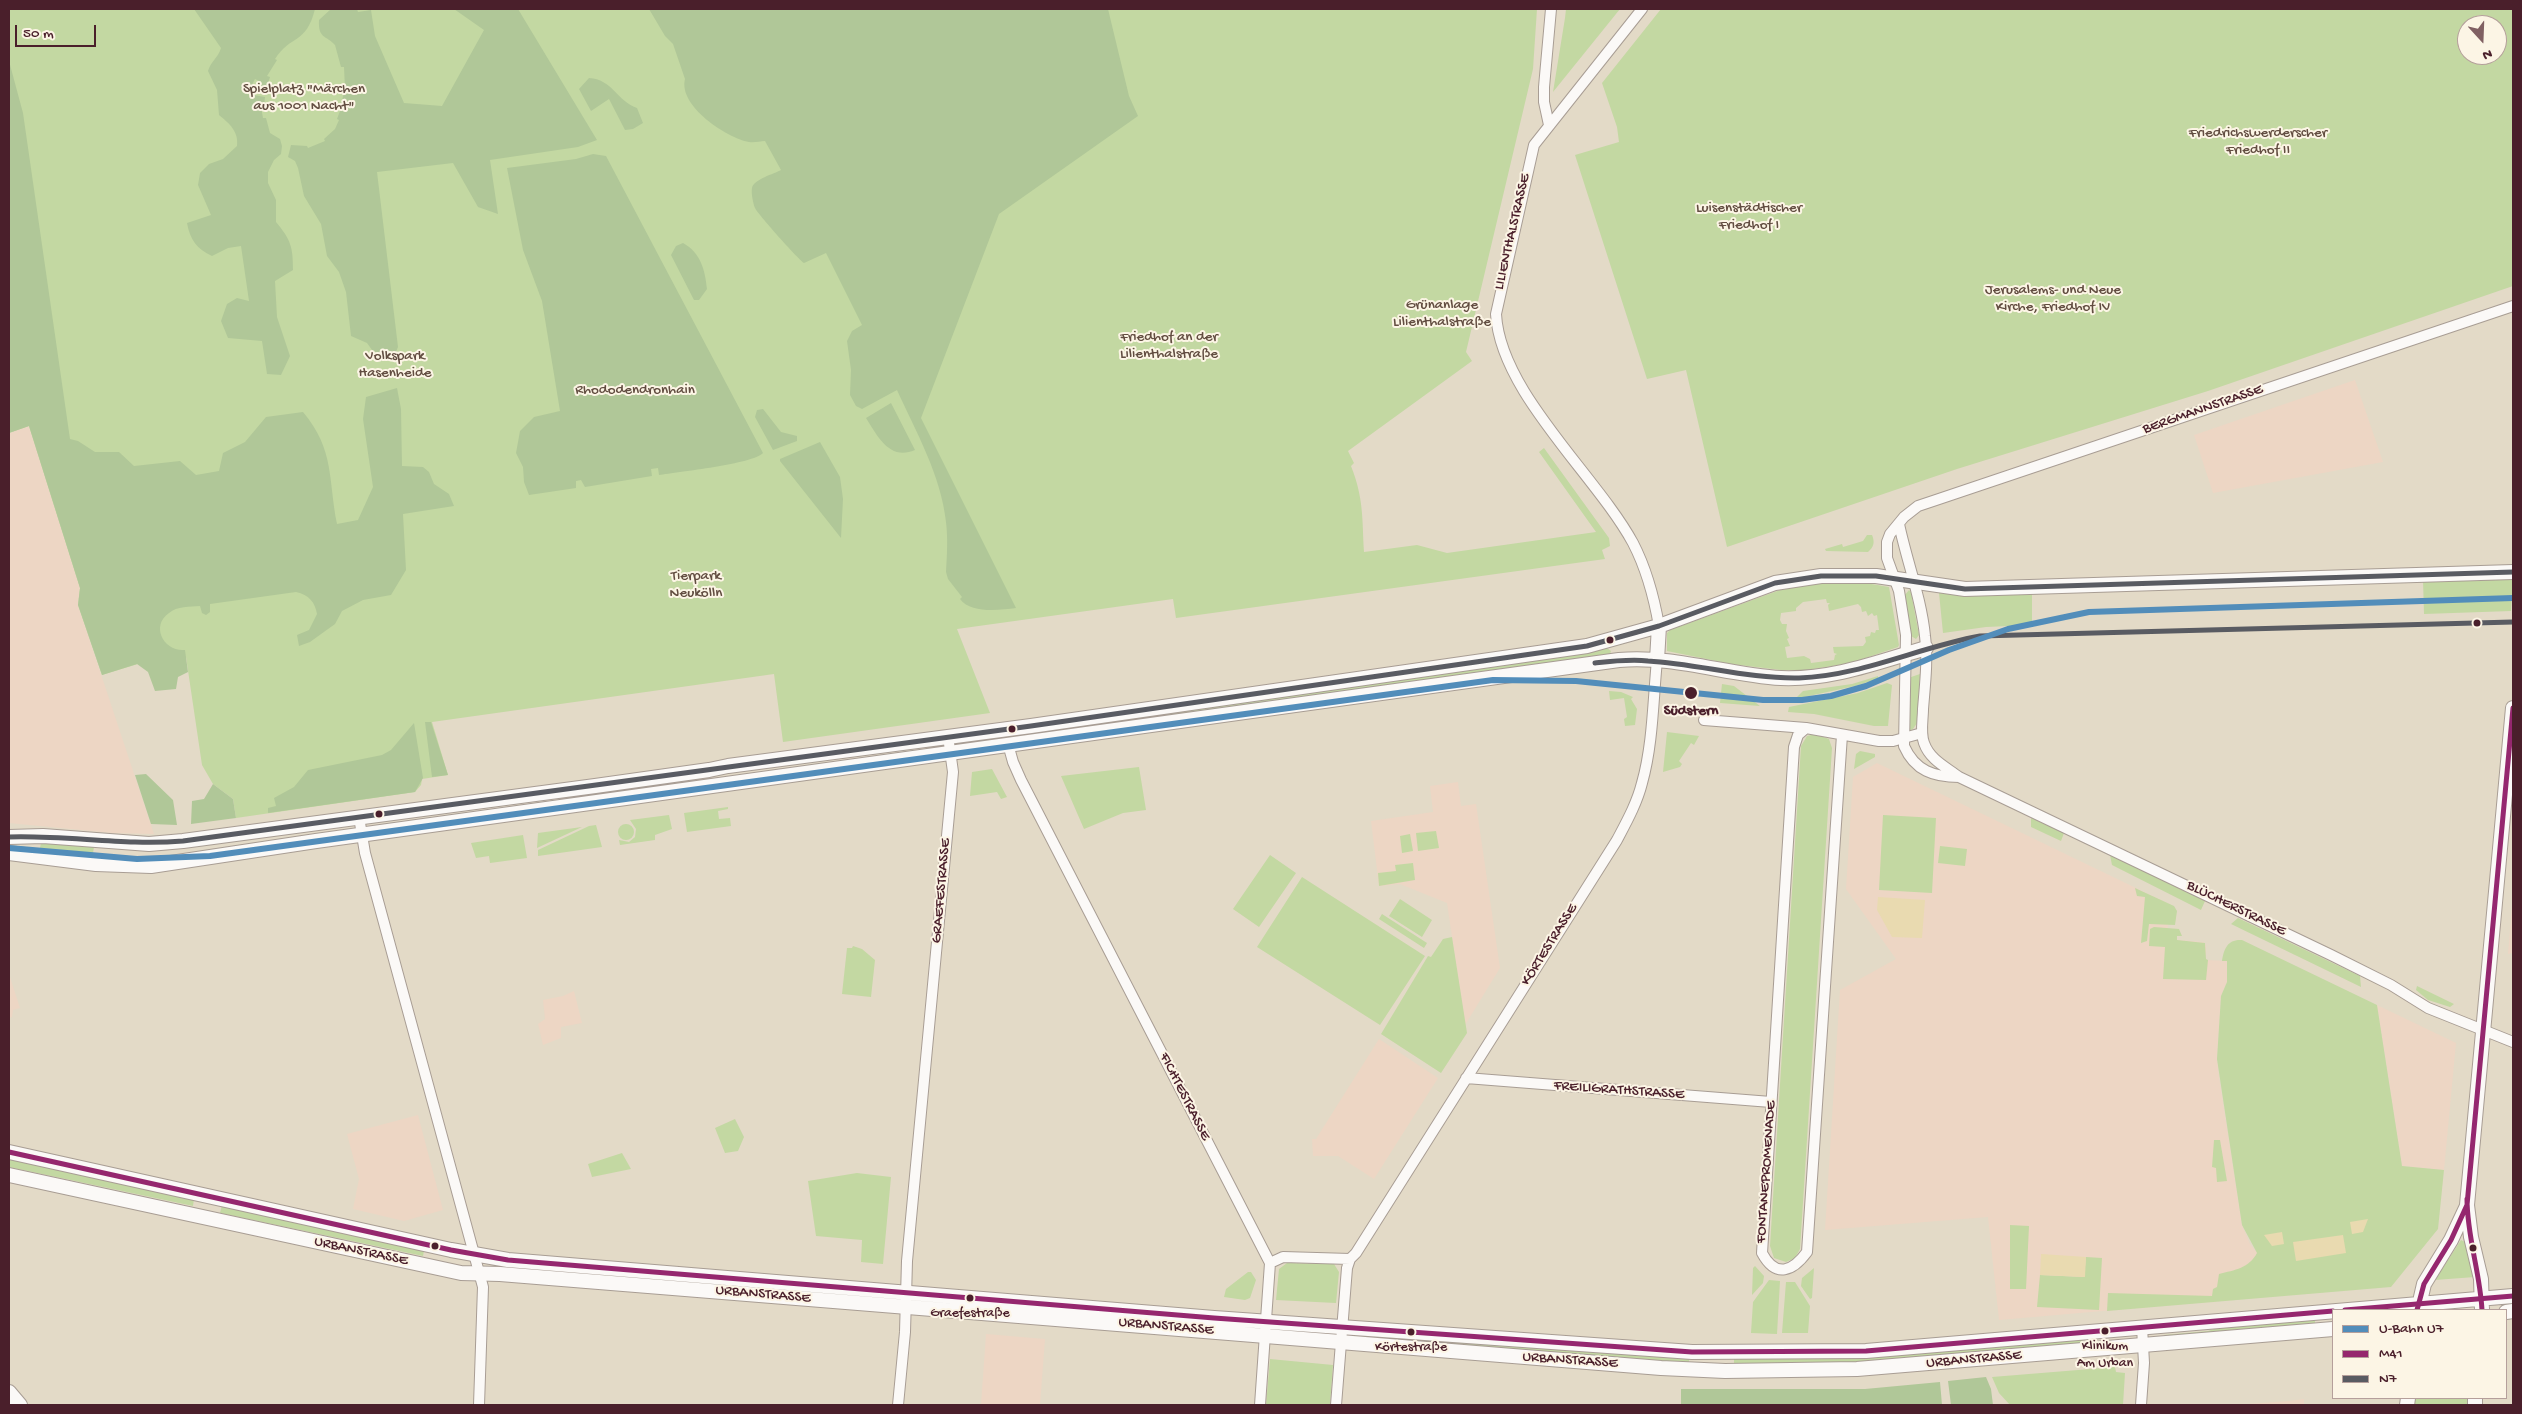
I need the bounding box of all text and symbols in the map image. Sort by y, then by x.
scale bar [18,15,99,47]
north arrow [2457,15,2507,65]
text: 50 m [23,25,54,43]
text: N [2480,44,2494,63]
park label: Spielplatz "Märchen aus 1001 Nacht" [243,81,365,116]
park label: Friedrichswerderscher Friedhof II [2189,125,2327,160]
street label: LILIENTHALSTRASSE [1491,172,1535,292]
park label: Luisenstädtischer Friedhof I [1696,200,1802,235]
park label: Jerusalems- und Neue Kirche, Friedhof IV [1985,282,2121,317]
park label: Grünanlage Lilienthalstraße [1393,297,1491,332]
park label: Friedhof an der Lilienthalstraße [1120,329,1218,364]
park label: Volkspark Hasenheide [359,348,431,383]
street label: BERGMANNSTRASSE [2141,381,2265,439]
park label: Rhododendronhain [575,382,695,400]
park label: Tierpark Neukölln [670,568,722,603]
unlabelled marker [2472,618,2482,628]
unlabelled marker [1605,635,1615,645]
marker: Südstern [1683,685,1699,701]
place label: Südstern [1664,703,1718,721]
unlabelled marker [1007,724,1017,734]
unlabelled marker [374,809,384,819]
street label: GRAEFESTRASSE [928,838,956,944]
street label: BLÜCHERSTRASSE [2183,877,2289,941]
street label: KÖRTESTRASSE [1518,901,1582,989]
street label: FICHTESTRASSE [1154,1050,1214,1144]
street label: FREILIGRATHSTRASSE [1553,1077,1685,1105]
street label: FONTANEPROMENADE [1753,1100,1781,1244]
street label: URBANSTRASSE [312,1233,410,1271]
unlabelled marker [430,1241,440,1251]
unlabelled marker [2468,1243,2478,1253]
street label: URBANSTRASSE [715,1282,811,1308]
marker: Graefestraße [965,1293,975,1303]
place label: Graefestraße [930,1306,1010,1322]
legend [2332,1309,2507,1399]
street label: URBANSTRASSE [1118,1314,1214,1340]
text: U-Bahn U7 [2379,1320,2444,1338]
marker: Klinikum Am Urban [2100,1326,2110,1336]
marker: Körtestraße [1406,1327,1416,1337]
place label: Klinikum Am Urban [2077,1339,2133,1371]
place label: Körtestraße [1375,1340,1447,1356]
text: M41 [2379,1345,2403,1363]
street label: URBANSTRASSE [1926,1347,2022,1373]
street label: URBANSTRASSE [1522,1349,1618,1373]
text: N7 [2379,1370,2397,1388]

